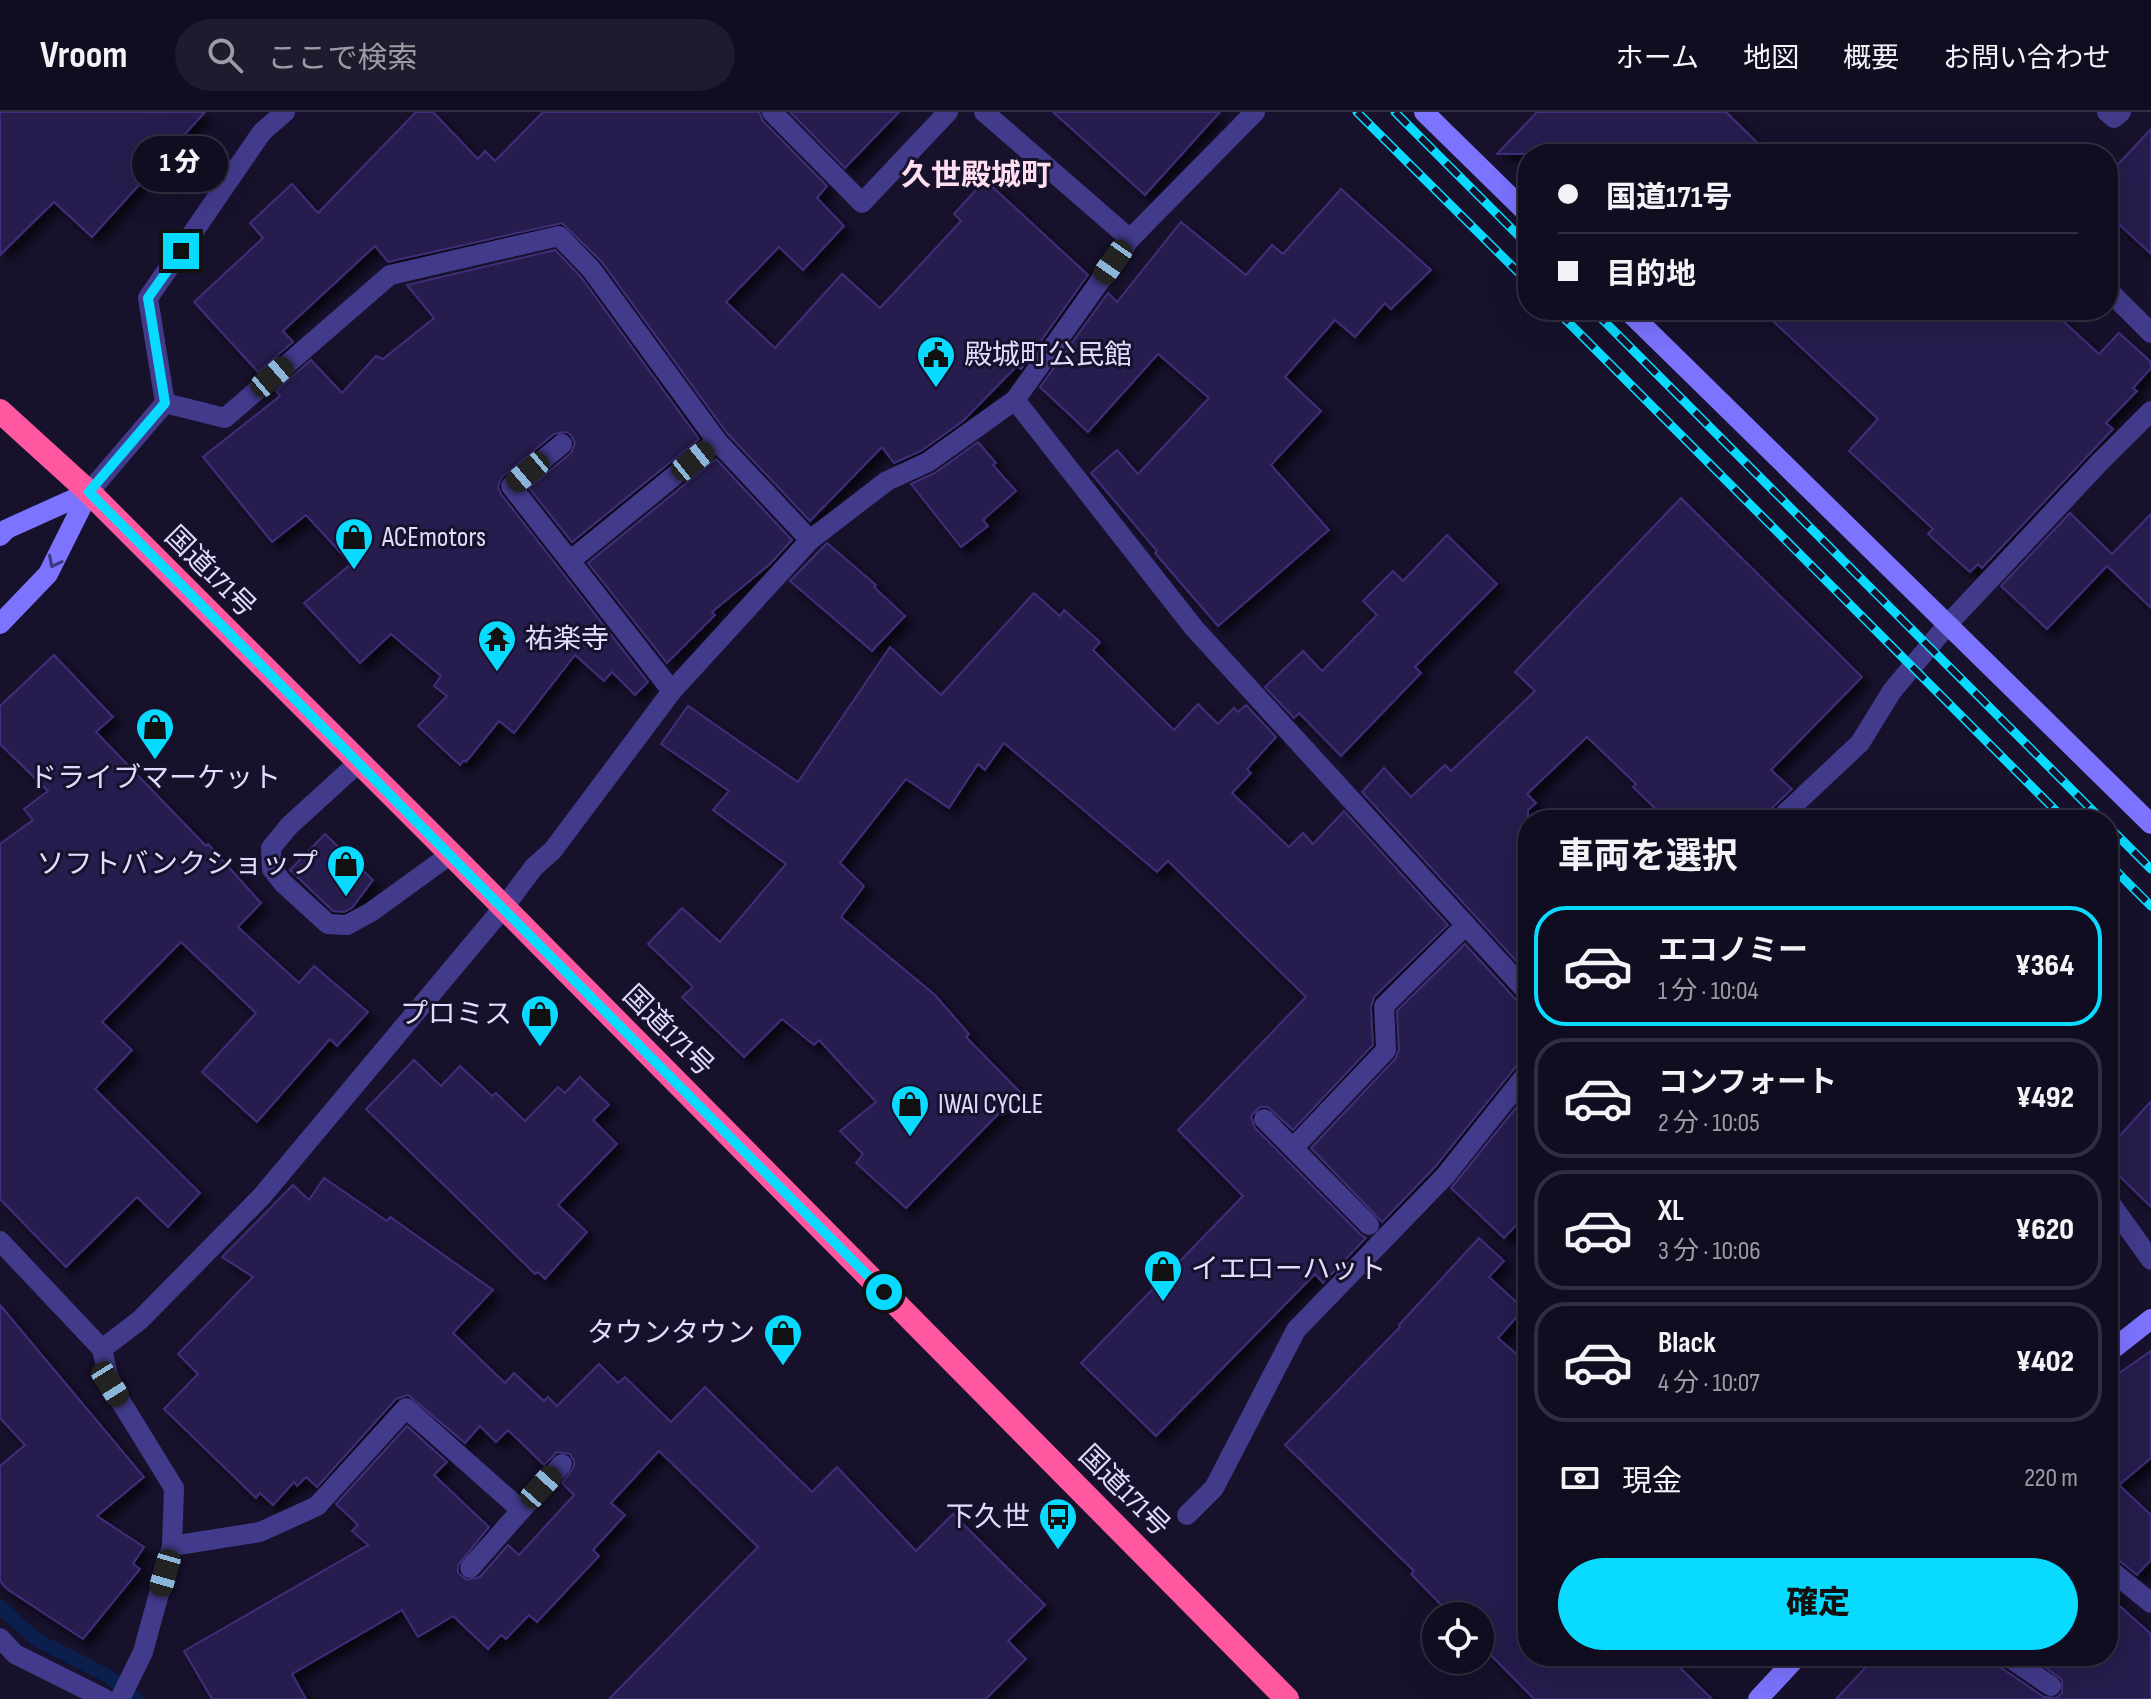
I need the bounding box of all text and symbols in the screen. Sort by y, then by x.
search box [175,19,735,91]
text: Vroom [40,33,127,78]
icon: search [203,33,247,77]
text: ここで検索 [267,41,417,77]
text: ホーム [1616,42,1699,75]
text: 地図 [1743,42,1799,75]
text: 概要 [1843,42,1899,75]
text: お問い合わせ [1943,42,2111,75]
callout: 1 分 [133,135,229,191]
text: 1 分 [160,148,200,179]
district label: 久世殿城町 [901,158,1051,194]
text: 国道171号 [1606,180,1732,216]
route end [163,233,199,269]
car [1089,235,1137,289]
text: 目的地 [1606,257,1696,293]
public building icon: 殿城町公民館 [915,334,957,389]
place label: 殿城町公民館 [964,339,1132,372]
car [246,352,298,402]
car [667,437,719,485]
car [502,447,554,497]
shop icon: ACEmotors [333,516,375,571]
street label: 国道171号 [158,520,262,624]
place label: ACEmotors [381,521,486,554]
one-way arrow [48,554,64,569]
temple icon: 祐楽寺 [476,618,518,673]
place label: 祐楽寺 [525,623,609,656]
shop icon: ドライブマーケット [134,706,176,761]
place label: ドライブマーケット [29,762,281,795]
text: 車両を選択 [1558,836,1738,879]
shop icon: ソフトバンクショップ [325,843,367,898]
place label: ソフトバンクショップ [37,848,318,881]
icon: car [1562,930,1634,1002]
text: エコノミー [1658,933,1808,969]
text: ¥364 [2015,948,2074,984]
text: 1 分 · 10:04 [1658,976,1758,1007]
street label: 国道171号 [616,979,720,1083]
shop icon: プロミス [519,993,561,1048]
place label: プロミス [400,998,512,1031]
icon: car [1562,1062,1634,1134]
text: コンフォート [1658,1065,1837,1101]
text: ¥492 [2016,1080,2074,1116]
shop icon: IWAI CYCLE [889,1083,931,1138]
place label: IWAI CYCLE [938,1088,1043,1121]
text: 2 分 · 10:05 [1658,1108,1760,1139]
text: XL [1658,1193,1684,1229]
icon: car [1562,1194,1634,1266]
text: ¥620 [2016,1212,2074,1248]
text: 3 分 · 10:06 [1658,1236,1761,1267]
shop icon: イエローハット [1142,1248,1184,1303]
place label: イエローハット [1191,1253,1386,1286]
route start [866,1274,902,1310]
shop icon: タウンタウン [762,1312,804,1367]
place label: タウンタウン [587,1317,755,1350]
text: Black [1658,1325,1716,1361]
icon: car [1562,1326,1634,1398]
text: ¥402 [2016,1344,2074,1380]
car [87,1357,133,1411]
text: 4 分 · 10:07 [1658,1368,1760,1399]
street label: 国道171号 [1072,1439,1176,1543]
icon: cash [1558,1456,1602,1500]
car [516,1461,566,1513]
text: 220 m [2024,1463,2078,1494]
text: 現金 [1622,1464,1682,1500]
bus stop icon: 下久世 [1037,1496,1079,1551]
place label: 下久世 [946,1501,1030,1534]
car [147,1547,183,1599]
button: 確定 [1558,1558,2078,1650]
map controls [1422,1602,1494,1674]
button: locate [1422,1602,1494,1674]

